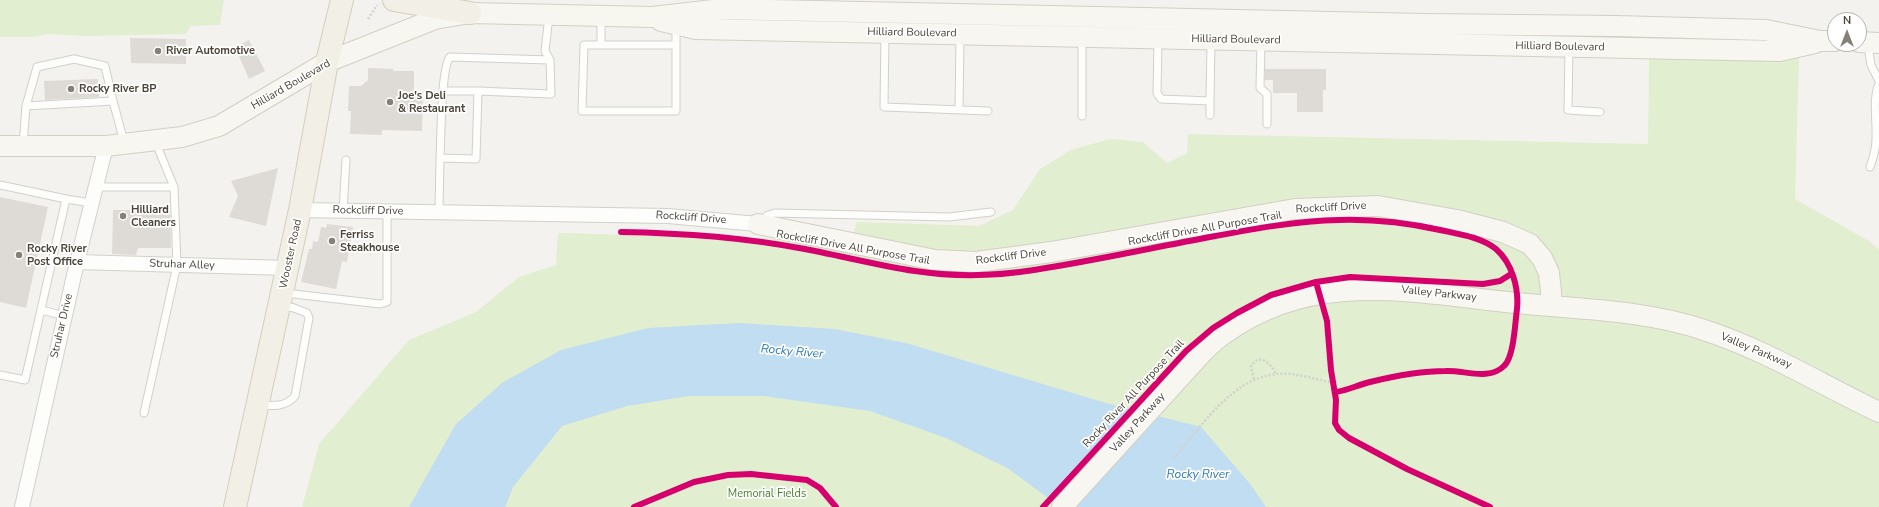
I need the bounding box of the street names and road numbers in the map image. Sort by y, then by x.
street label: Hilliard Boulevard [867,26,957,40]
street label: Hilliard Boulevard [1191,33,1281,47]
street label: Hilliard Boulevard [1515,40,1605,54]
street label: Hilliard Boulevard [249,57,333,113]
street label: Rockcliff Drive [1295,200,1367,216]
street label: Rockcliff Drive [333,204,403,218]
street label: Rockcliff Drive [655,209,727,227]
street label: Rockcliff Drive All Purpose Trail [1127,209,1283,249]
street label: Wooster Road [277,218,305,290]
street label: Rockcliff Drive All Purpose Trail [775,228,931,268]
street label: Rockcliff Drive [975,246,1047,268]
street label: Struhar Alley [149,257,215,273]
street label: Valley Parkway [1401,283,1477,305]
street label: Struhar Drive [48,293,76,359]
street label: Valley Parkway [1719,330,1793,372]
street label: Rocky River All Purpose Trail [1081,337,1187,451]
street label: Valley Parkway [1108,390,1168,456]

